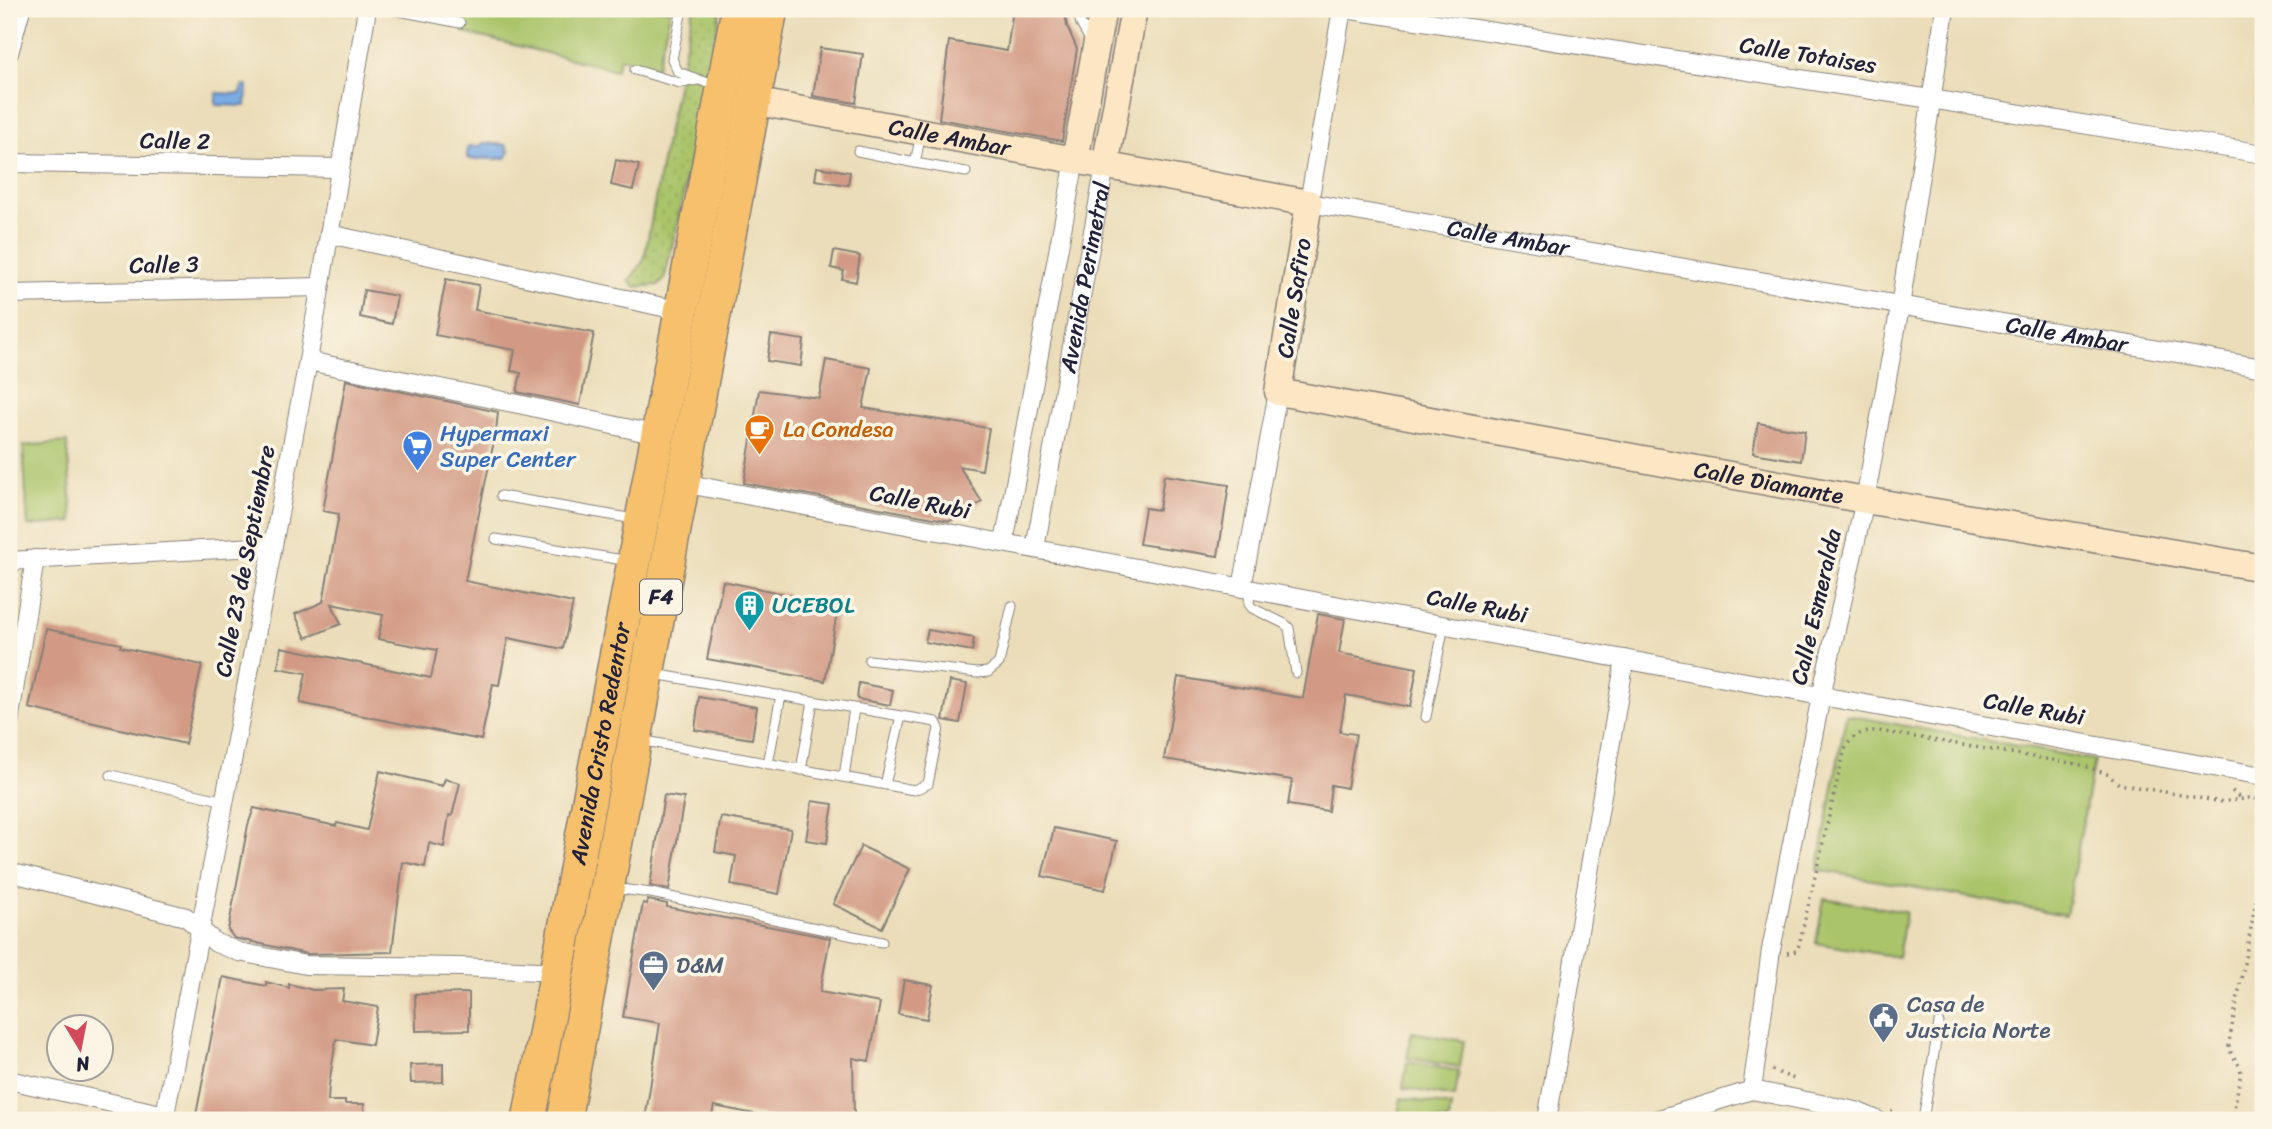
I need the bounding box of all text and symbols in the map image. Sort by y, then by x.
street label: Calle Totaises [1737,24,1880,86]
street label: Calle Ambar [885,106,1016,169]
street label: Calle 2 [140,120,210,162]
street label: Avenida Perimetral [1047,178,1122,377]
street label: Calle Ambar [1444,207,1574,268]
street label: Calle Safiro [1264,235,1324,361]
street label: Calle 3 [129,244,199,286]
street label: Calle Ambar [2003,303,2133,365]
place label: La Condesa [783,409,894,450]
cafe icon: La Condesa [743,412,777,456]
place label: Hypermaxi Super Center [440,413,577,480]
supermarket icon: Hypermaxi Super Center [400,429,434,473]
street label: Calle 23 de Septiembre [202,441,288,680]
street label: Calle Diamante [1691,448,1847,516]
street label: Calle Rubi [866,472,974,532]
street label: Calle Esmeralda [1778,525,1854,689]
street label: Calle Rubi [1423,576,1531,636]
road number: F4 [640,580,682,614]
place label: UCEBOL [772,585,855,626]
building icon: UCEBOL [732,588,766,632]
street label: Avenida Cristo Redentor [557,618,643,869]
street label: Calle Rubi [1980,680,2088,738]
place label: D&M [676,945,724,986]
office icon: D&M [636,948,670,992]
place label: Casa de Justicia Norte [1906,984,2051,1051]
public building icon: Casa de Justicia Norte [1867,1000,1901,1044]
north arrow [46,1014,116,1084]
text: N [73,1047,93,1082]

